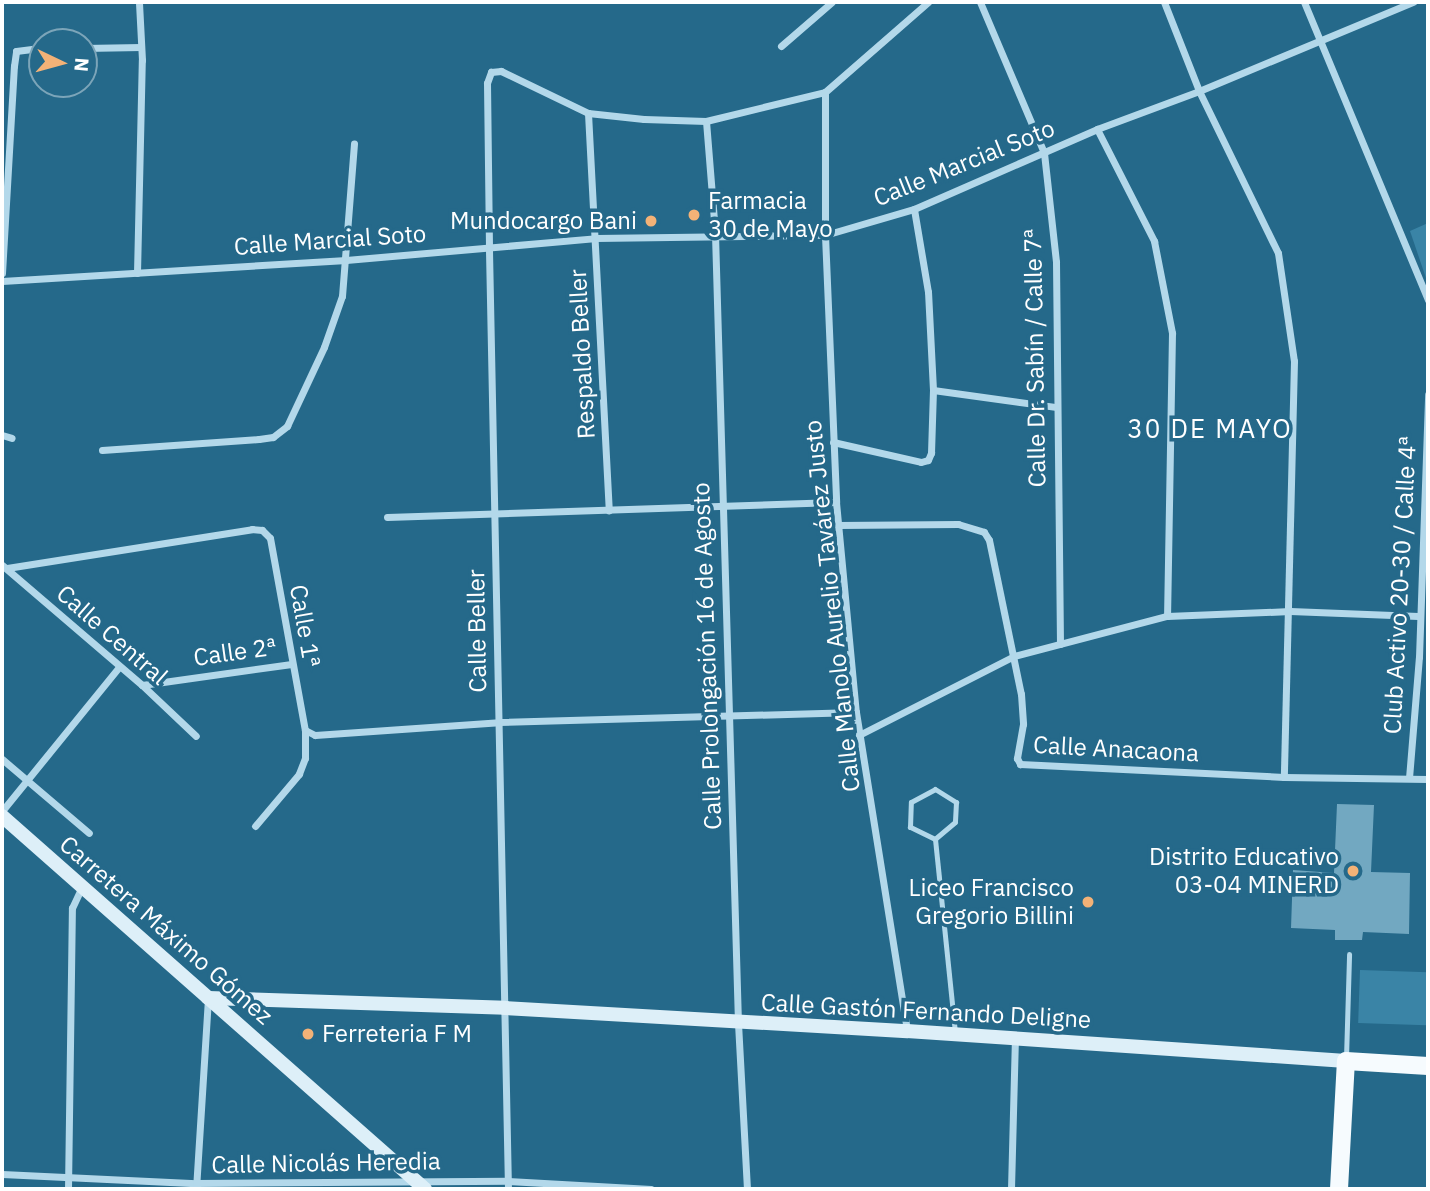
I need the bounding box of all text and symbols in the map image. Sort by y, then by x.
north arrow [28,28,98,98]
text: N [69,57,94,73]
street label: Calle Marcial Soto [869,114,1059,212]
place label: Farmacia 30 de Mayo [708,187,833,243]
place label: Mundocargo Bani [450,207,637,235]
marker: Farmacia 30 de Mayo [686,207,702,223]
marker: Mundocargo Bani [643,213,659,229]
street label: Calle Marcial Soto [233,219,427,261]
street label: Calle Dr. Sabín / Calle 7ª [1018,228,1052,488]
street label: Respaldo Beller [563,268,601,440]
district label: 30 DE MAYO [1129,413,1291,445]
street label: Calle Manolo Aurelio Tavárez Justo [798,419,866,793]
street label: Club Activo 20-30 / Calle 4ª [1378,435,1422,735]
street label: Calle Prolongación 16 de Agosto [687,482,727,830]
street label: Calle Beller [462,569,492,693]
street label: Calle Central [51,579,173,691]
street label: Calle 1ª [284,582,326,670]
street label: Calle 2ª [192,632,278,672]
street label: Calle Anacaona [1032,730,1200,768]
street label: Carretera Máximo Gómez [54,830,278,1030]
place label: Distrito Educativo 03-04 MINERD [1149,843,1339,899]
marker: Distrito Educativo 03-04 MINERD [1345,863,1361,879]
place label: Liceo Francisco Gregorio Billini [909,874,1074,930]
marker: Liceo Francisco Gregorio Billini [1080,894,1096,910]
street label: Calle Gastón Fernando Deligne [760,988,1092,1034]
place label: Ferreteria F M [322,1020,472,1048]
marker: Ferreteria F M [300,1026,316,1042]
street label: Calle Nicolás Heredia [211,1147,441,1179]

